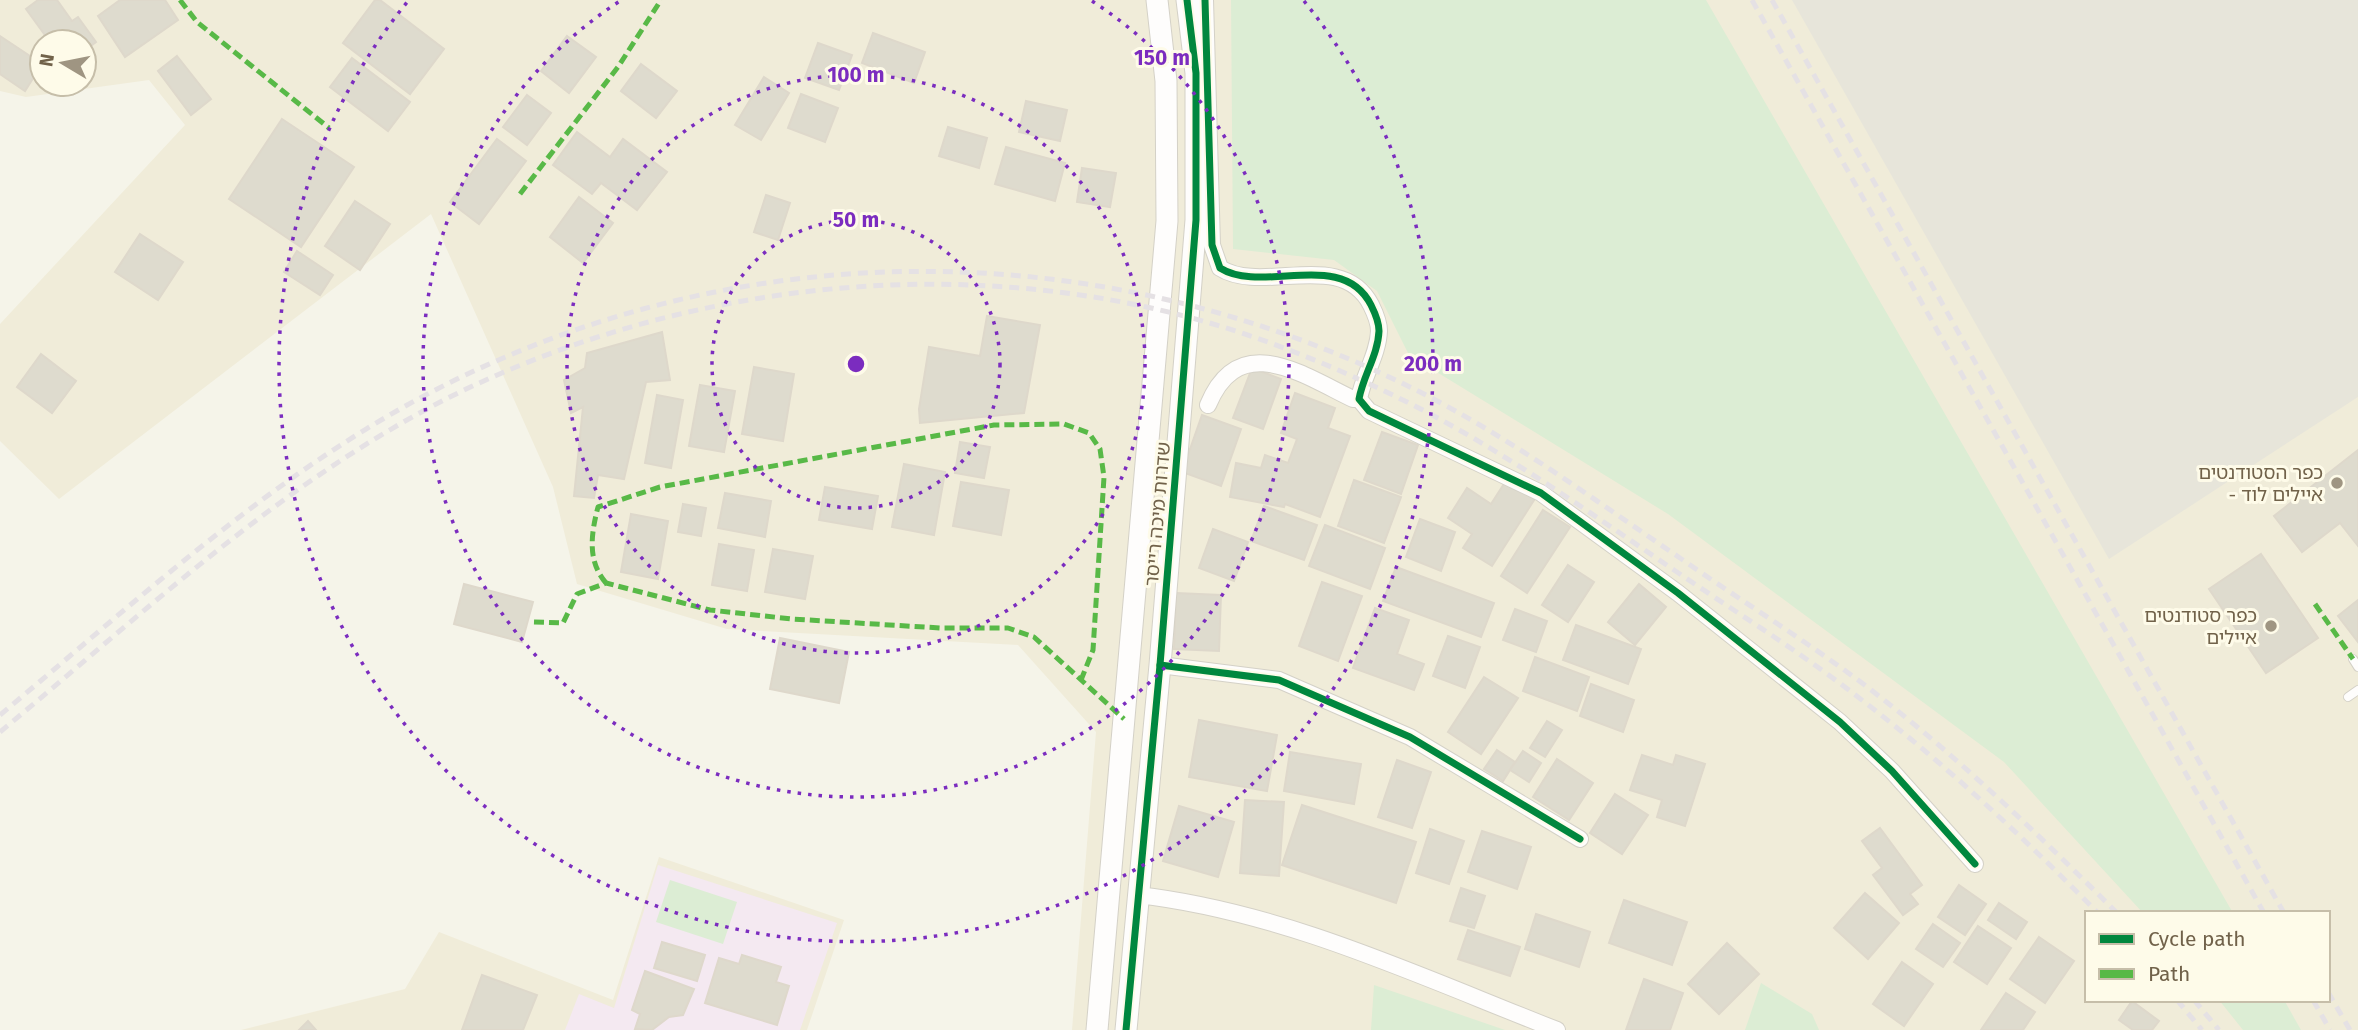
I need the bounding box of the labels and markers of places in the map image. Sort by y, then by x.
centre of rings [844,352,868,376]
place label: כפר הסטודנטים - איילים לוד [2198,461,2323,506]
marker: כפר הסטודנטים - איילים לוד [2329,475,2345,491]
place label: כפר סטודנטים איילים [2144,604,2257,649]
marker: כפר סטודנטים איילים [2263,618,2279,634]

